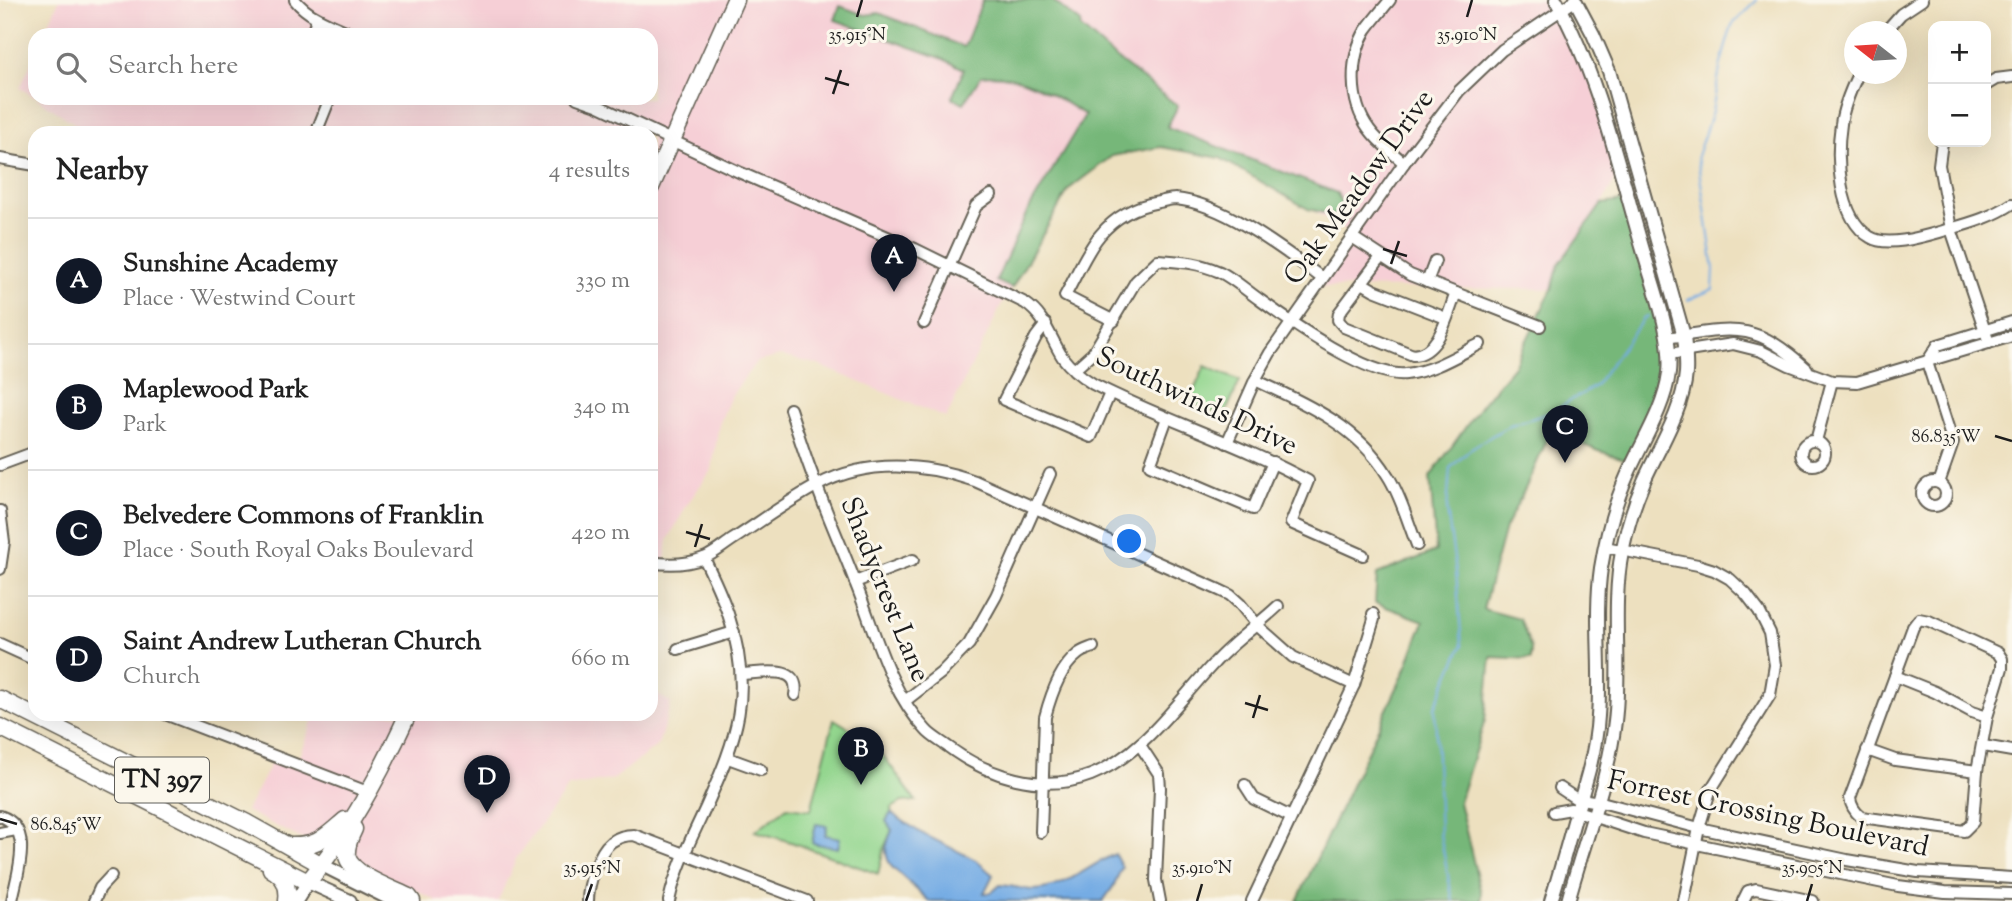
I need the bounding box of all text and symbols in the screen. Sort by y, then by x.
north arrow [1844,21,1907,84]
map controls [1928,21,1991,147]
button: + [1928,21,1991,84]
text: 35.915°N [828,23,886,49]
text: 35.910°N [1437,23,1497,49]
search box [28,28,658,105]
icon: search [52,48,90,86]
text: Search here [108,48,238,85]
street label: Oak Meadow Drive [1275,82,1445,294]
button: − [1928,84,1991,147]
text: Nearby [56,150,148,193]
text: 4 results [549,155,630,188]
pin: A [871,234,917,292]
text: Sunshine Academy [123,246,338,283]
text: A [70,265,88,298]
text: 330 m [576,265,630,298]
text: Place · Westwind Court [123,283,356,316]
street label: Southwinds Drive [1088,338,1304,466]
text: Maplewood Park [123,372,309,409]
text: B [72,391,86,424]
text: 340 m [573,391,630,424]
pin: C [1542,405,1588,463]
text: Park [123,409,167,442]
text: 86.835°W [1911,425,1981,451]
street label: Shadycrest Lane [829,491,939,689]
text: Belvedere Commons of Franklin [123,498,484,535]
text: C [70,517,88,550]
text: 420 m [572,517,630,550]
your location [1112,524,1146,558]
text: Place · South Royal Oaks Boulevard [123,535,474,568]
text: Saint Andrew Lutheran Church [123,624,481,661]
text: D [70,643,88,676]
text: 660 m [571,643,630,676]
text: Church [123,661,201,694]
pin: B [838,727,884,785]
pin: D [464,755,510,813]
road number: TN 397 [115,758,209,802]
street label: Forrest Crossing Boulevard [1604,761,1933,869]
text: 86.845°W [31,813,101,839]
text: 35.915°N [563,856,621,882]
text: 35.910°N [1172,856,1232,882]
text: 35.905°N [1781,856,1843,882]

